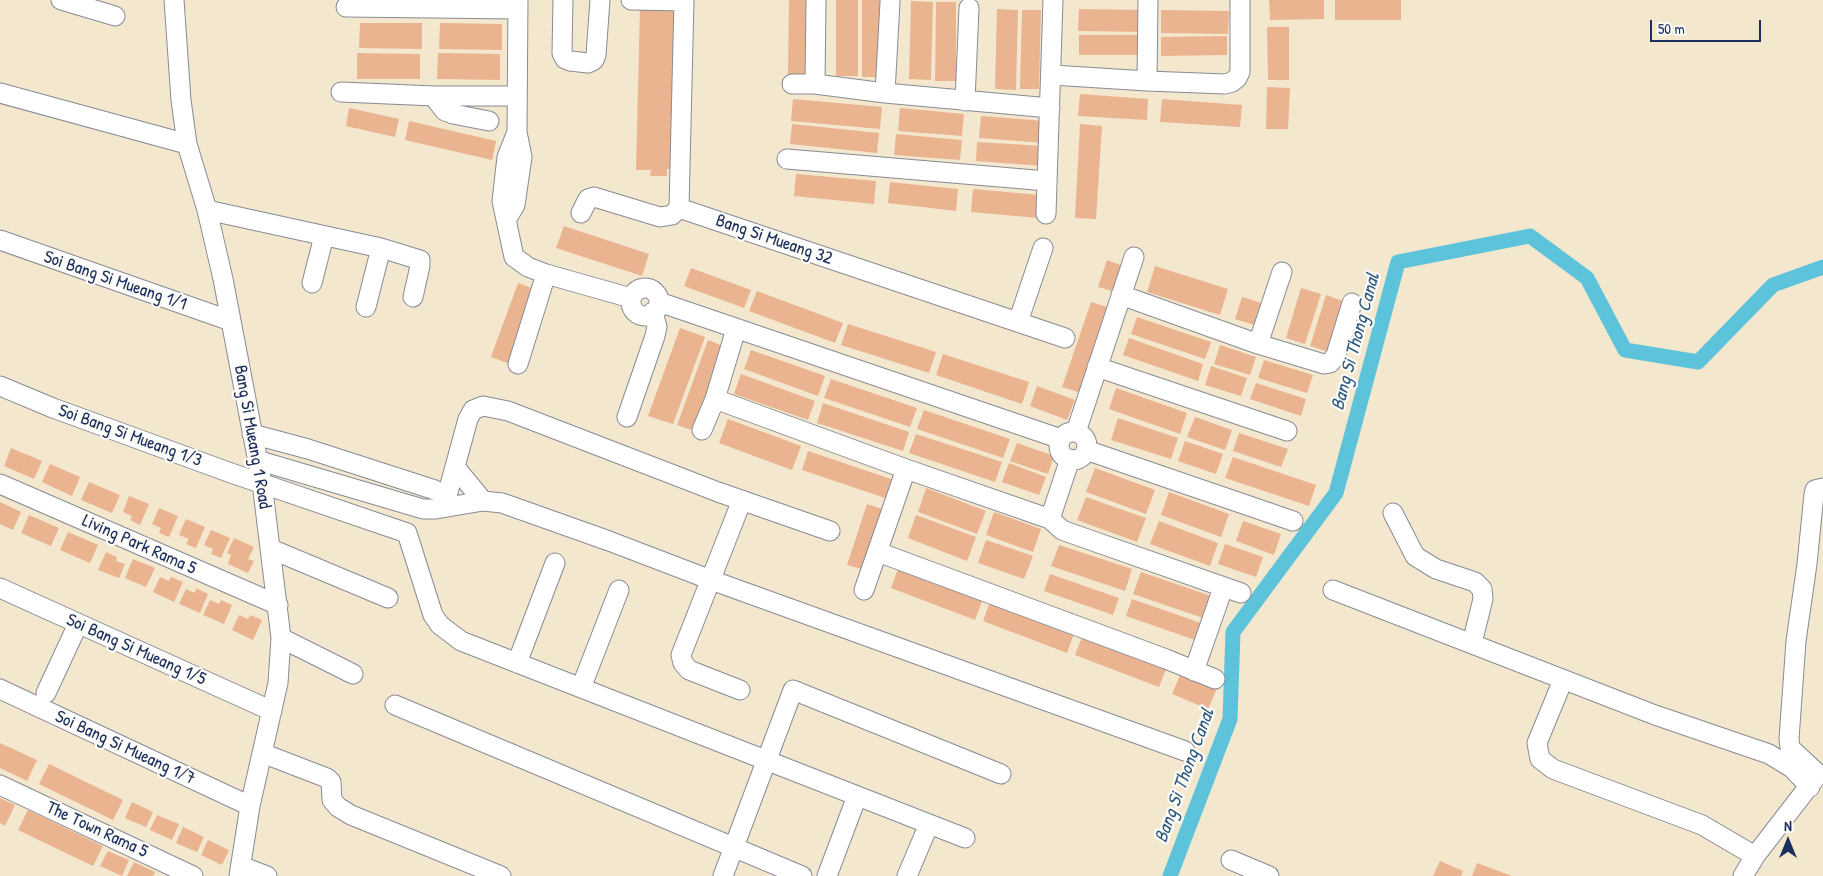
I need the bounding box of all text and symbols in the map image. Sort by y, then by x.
scale bar [1653,10,1764,42]
text: 50 m [1658,18,1685,39]
street label: Bang Si Mueang 32 [713,210,835,270]
street label: Soi Bang Si Mueang 1/1 [41,246,189,316]
water label: Bang Si Thong Canal [1327,271,1385,413]
street label: Bang Si Mueang 1 Road [229,363,275,511]
street label: Soi Bang Si Mueang 1/3 [55,400,205,472]
street label: Living Park Rama 5 [79,510,199,580]
street label: Soi Bang Si Mueang 1/5 [63,609,209,691]
street label: Soi Bang Si Mueang 1/7 [52,706,198,790]
water label: Bang Si Thong Canal [1150,706,1220,846]
street label: The Town Rama 5 [43,797,151,863]
north arrow [1763,816,1813,866]
text: N [1784,816,1792,835]

